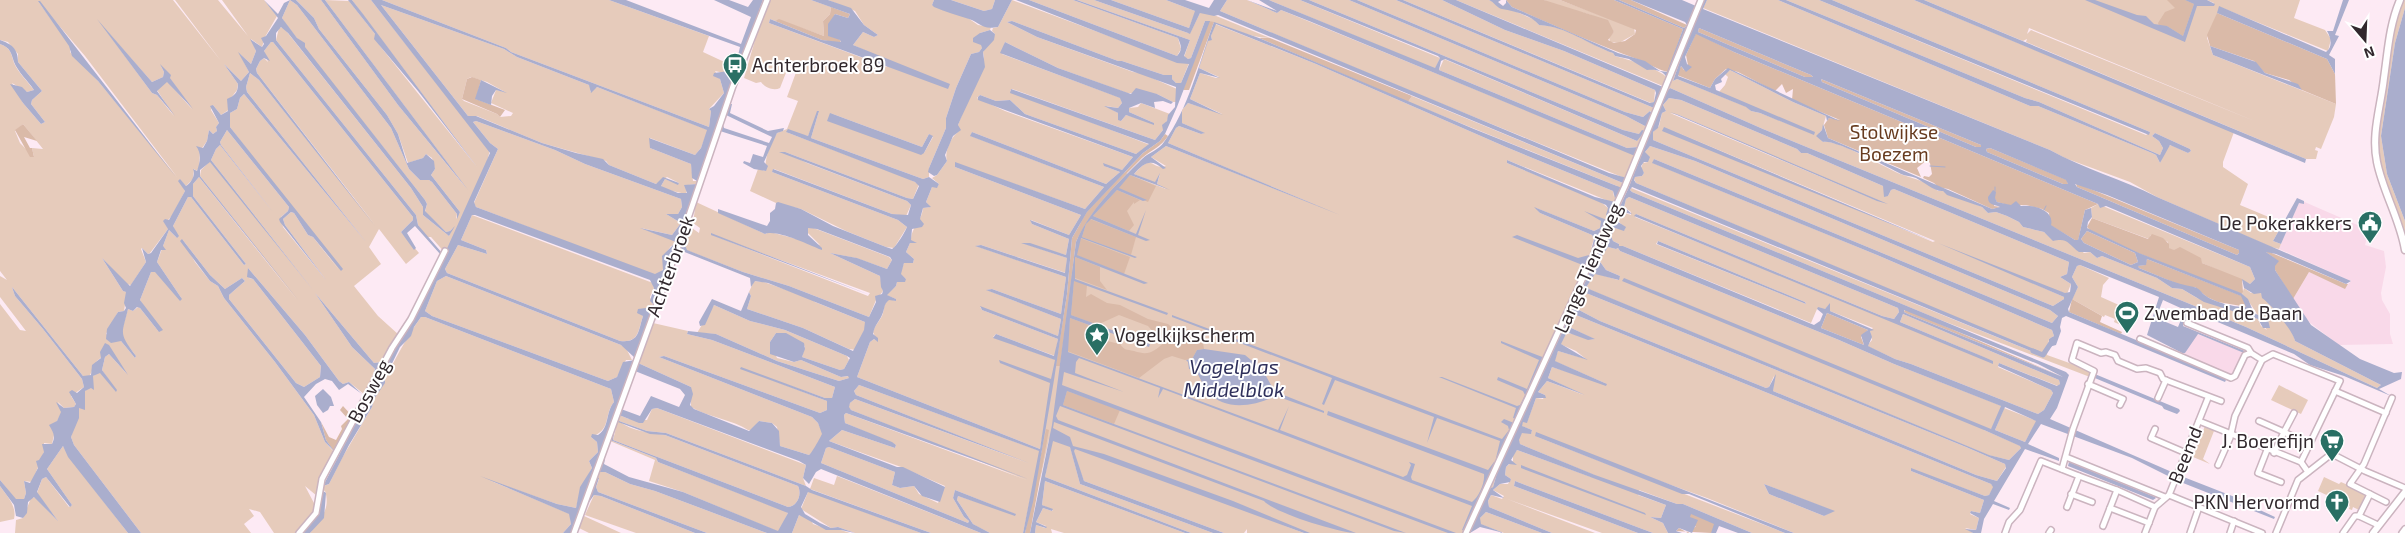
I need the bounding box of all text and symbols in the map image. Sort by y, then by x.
north arrow [2340,15,2390,65]
text: N [2362,43,2377,62]
bus stop icon: Achterbroek 89 [722,52,748,86]
place label: Achterbroek 89 [752,53,885,76]
park label: Stolwijkse Boezem [1850,120,1938,165]
street label: Lange Tiendweg [1549,199,1627,336]
public building icon: De Pokerakkers [2357,210,2383,244]
place label: De Pokerakkers [2219,211,2352,234]
street label: Achterbroek [641,212,699,320]
sports icon: Zwembad de Baan [2114,300,2140,334]
place label: Zwembad de Baan [2144,301,2302,324]
place icon: Vogelkijkscherm [1084,322,1110,356]
place label: Vogelkijkscherm [1114,323,1255,346]
water label: Vogelplas Middelblok [1184,354,1284,401]
street label: Bosweg [342,355,395,426]
street label: Beemd [2163,423,2206,487]
supermarket icon: J. Boerefijn [2319,428,2345,462]
place label: J. Boerefijn [2221,429,2314,452]
church icon: PKN Hervormd [2324,489,2350,523]
place label: PKN Hervormd [2194,490,2320,513]

